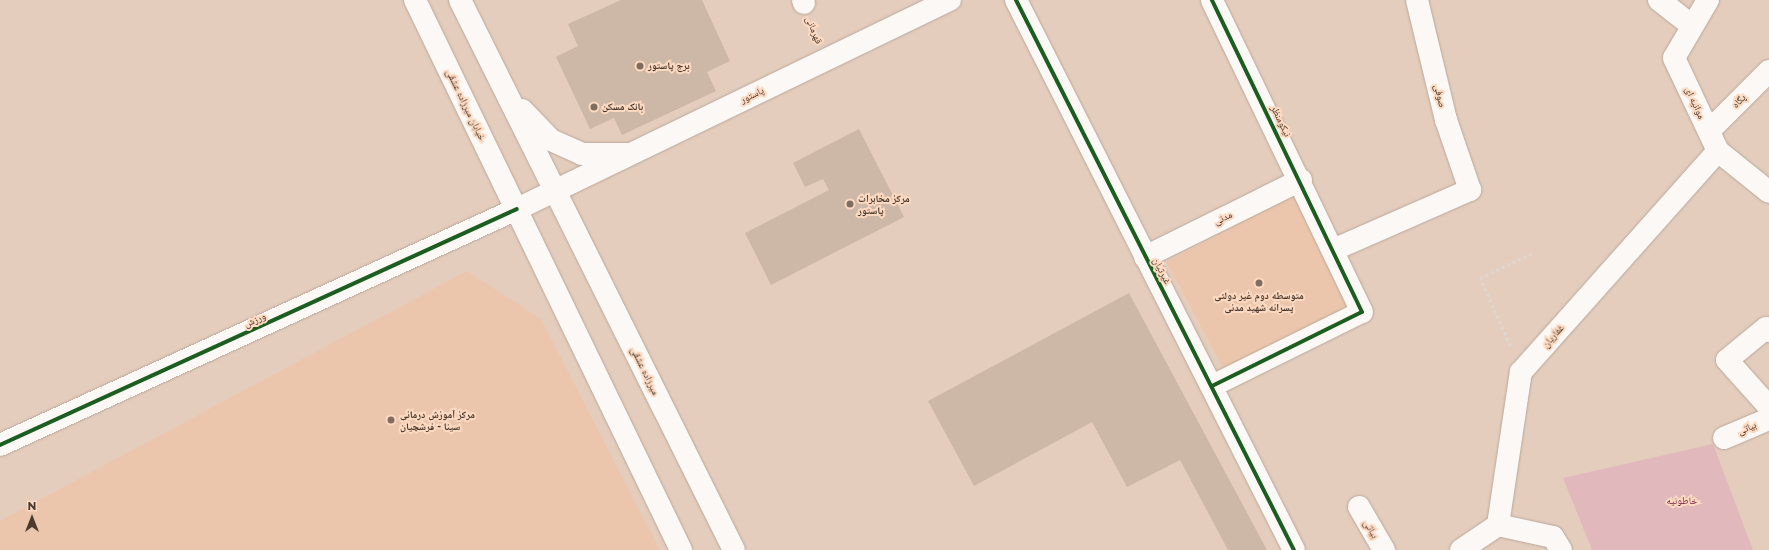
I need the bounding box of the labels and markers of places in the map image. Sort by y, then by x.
place label: برج پاستور [648,60,690,72]
marker: برج پاستور [635,61,645,71]
place label: بانک مسکن [602,101,643,113]
marker: بانک مسکن [589,102,599,112]
place label: مرکز مخابرات پاستور [858,192,910,216]
marker: مرکز مخابرات پاستور [845,199,855,209]
marker: متوسطه دوم غیر دولتی پسرانه شهید مدنی [1254,278,1264,288]
place label: متوسطه دوم غیر دولتی پسرانه شهید مدنی [1214,289,1304,312]
place label: مرکز آموزش درمانی سینا - فرشچیان [400,408,475,432]
marker: مرکز آموزش درمانی سینا - فرشچیان [385,414,397,426]

